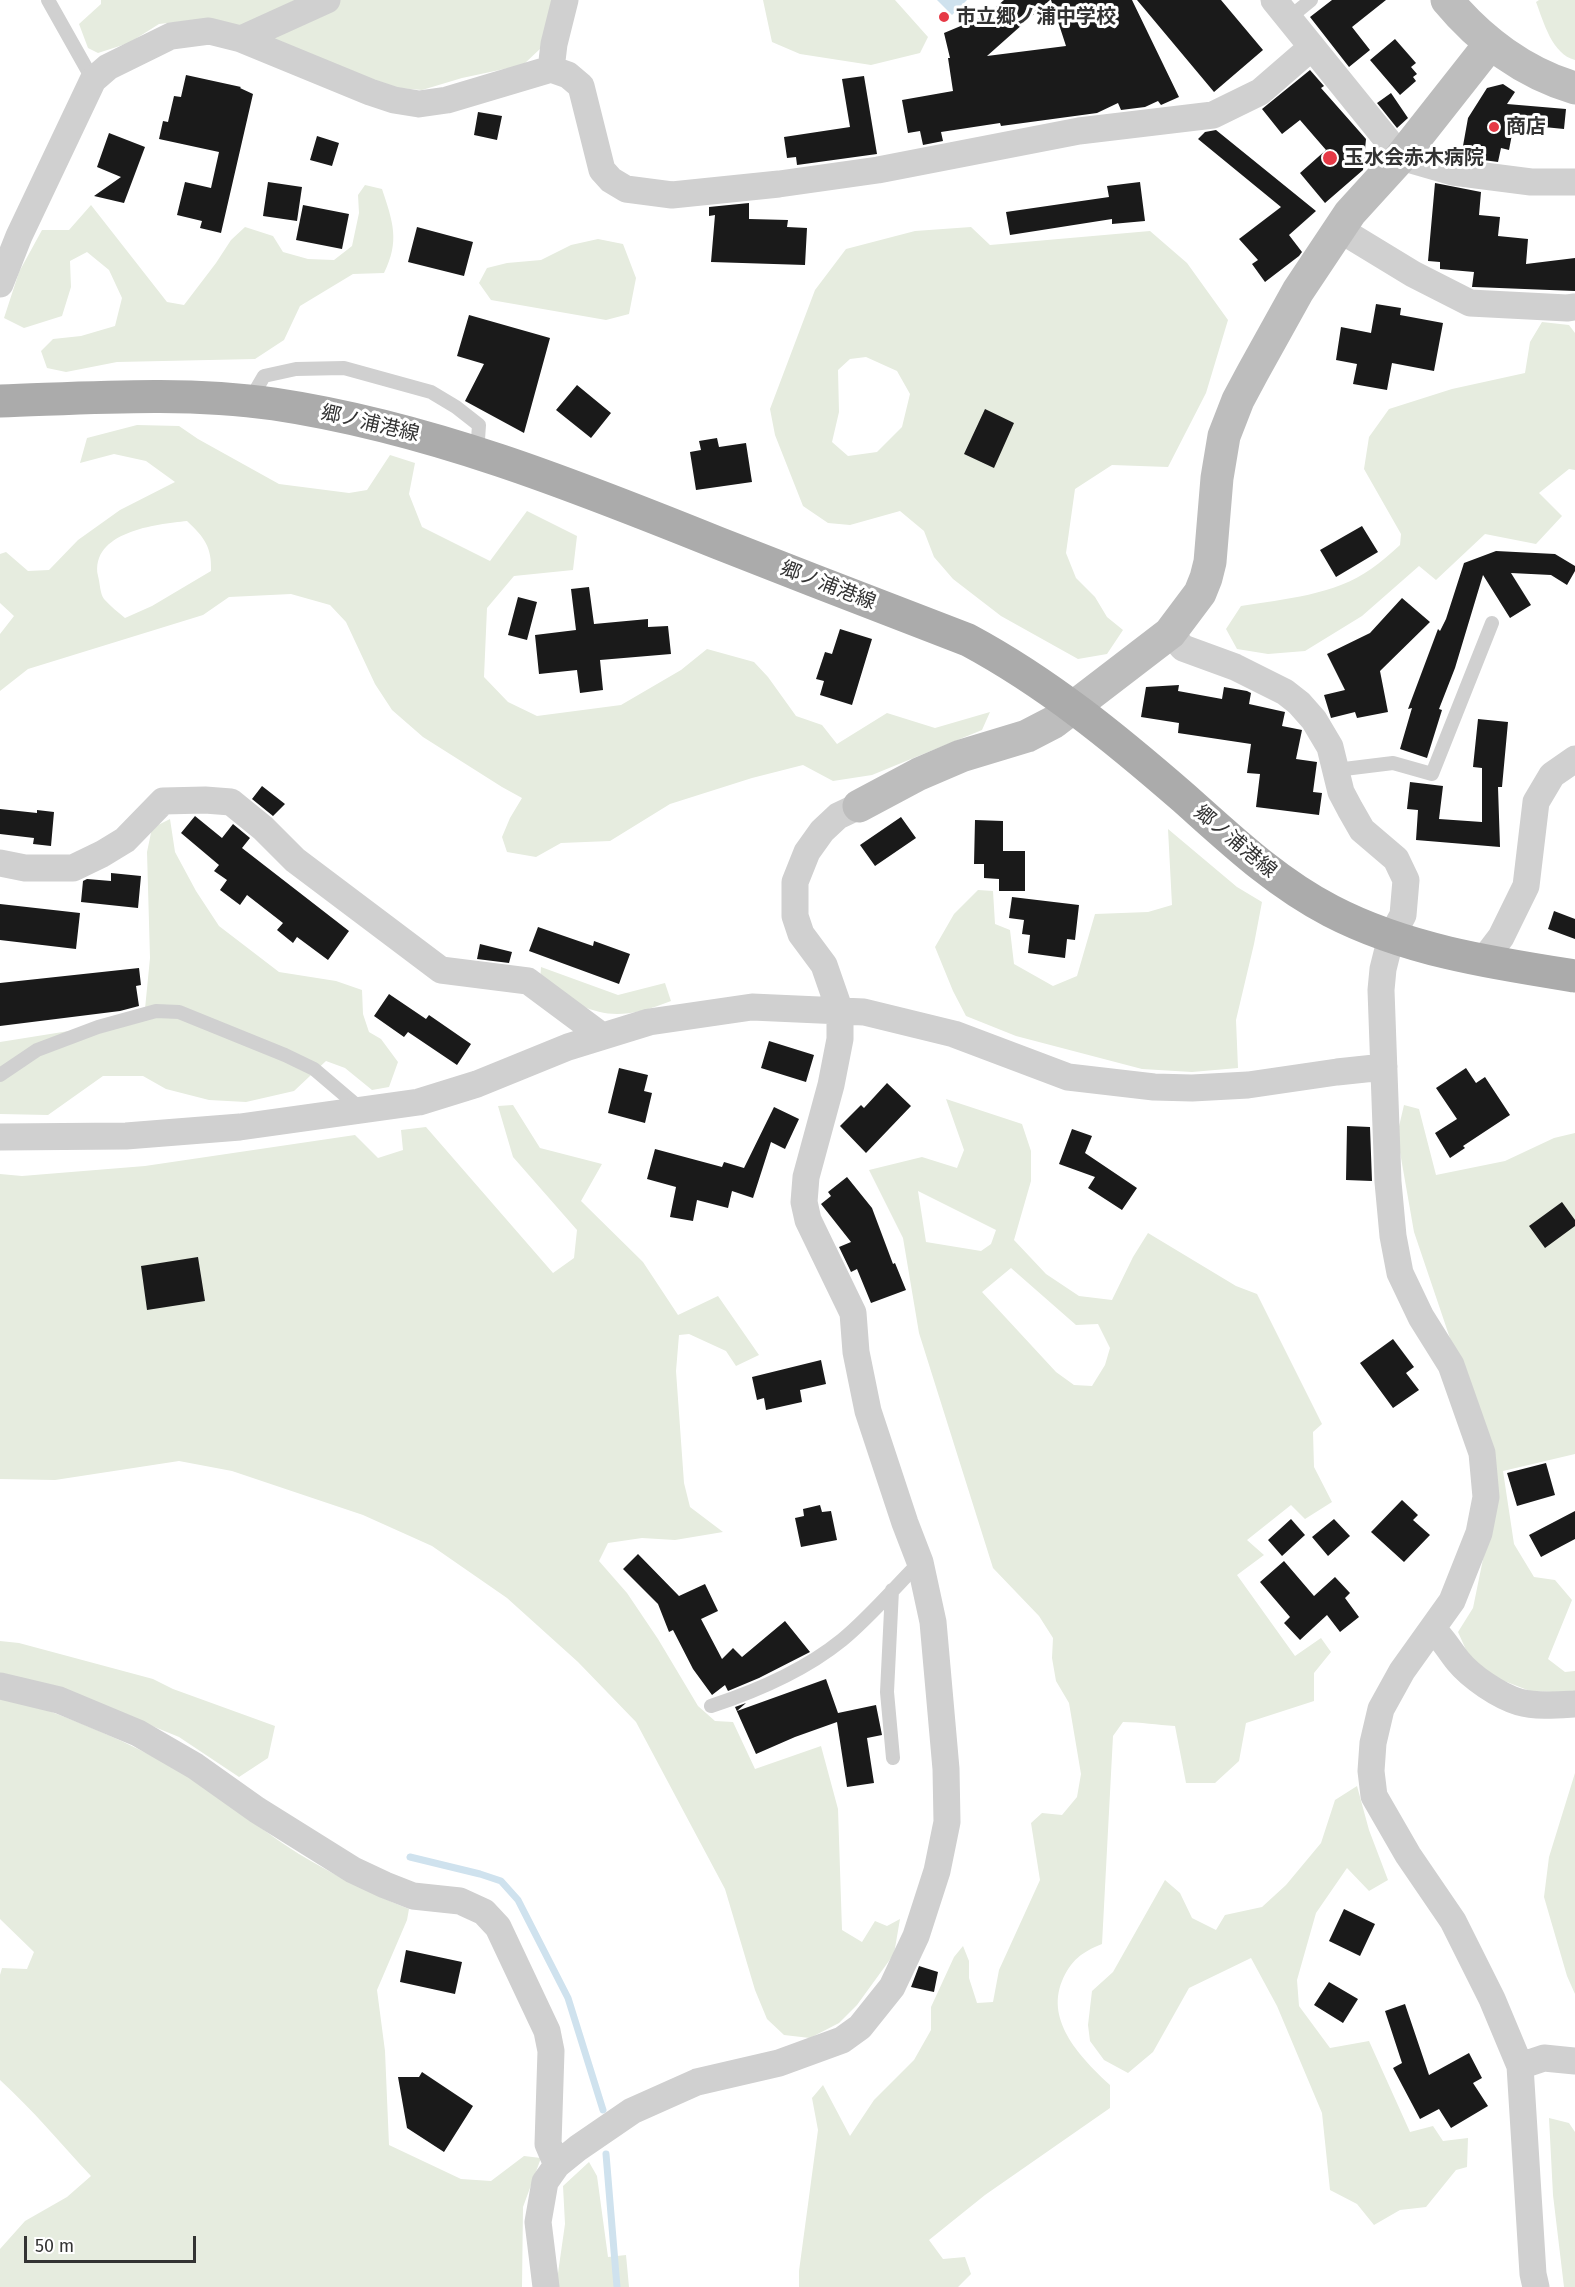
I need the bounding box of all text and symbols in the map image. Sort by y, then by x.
place label: 市立郷ノ浦中学校 [956,5,1116,29]
marker: 市立郷ノ浦中学校 [937,10,951,24]
place label: 商店 [1506,115,1546,139]
marker: 商店 [1487,120,1501,134]
place label: 玉水会赤木病院 [1344,146,1484,170]
marker: 玉水会赤木病院 [1321,149,1339,167]
street label: 郷ノ浦港線 [319,401,421,447]
street label: 郷ノ浦港線 [777,557,879,615]
street label: 郷ノ浦港線 [1189,801,1281,883]
scale bar [27,2224,200,2262]
text: 50 m [35,2235,74,2257]

